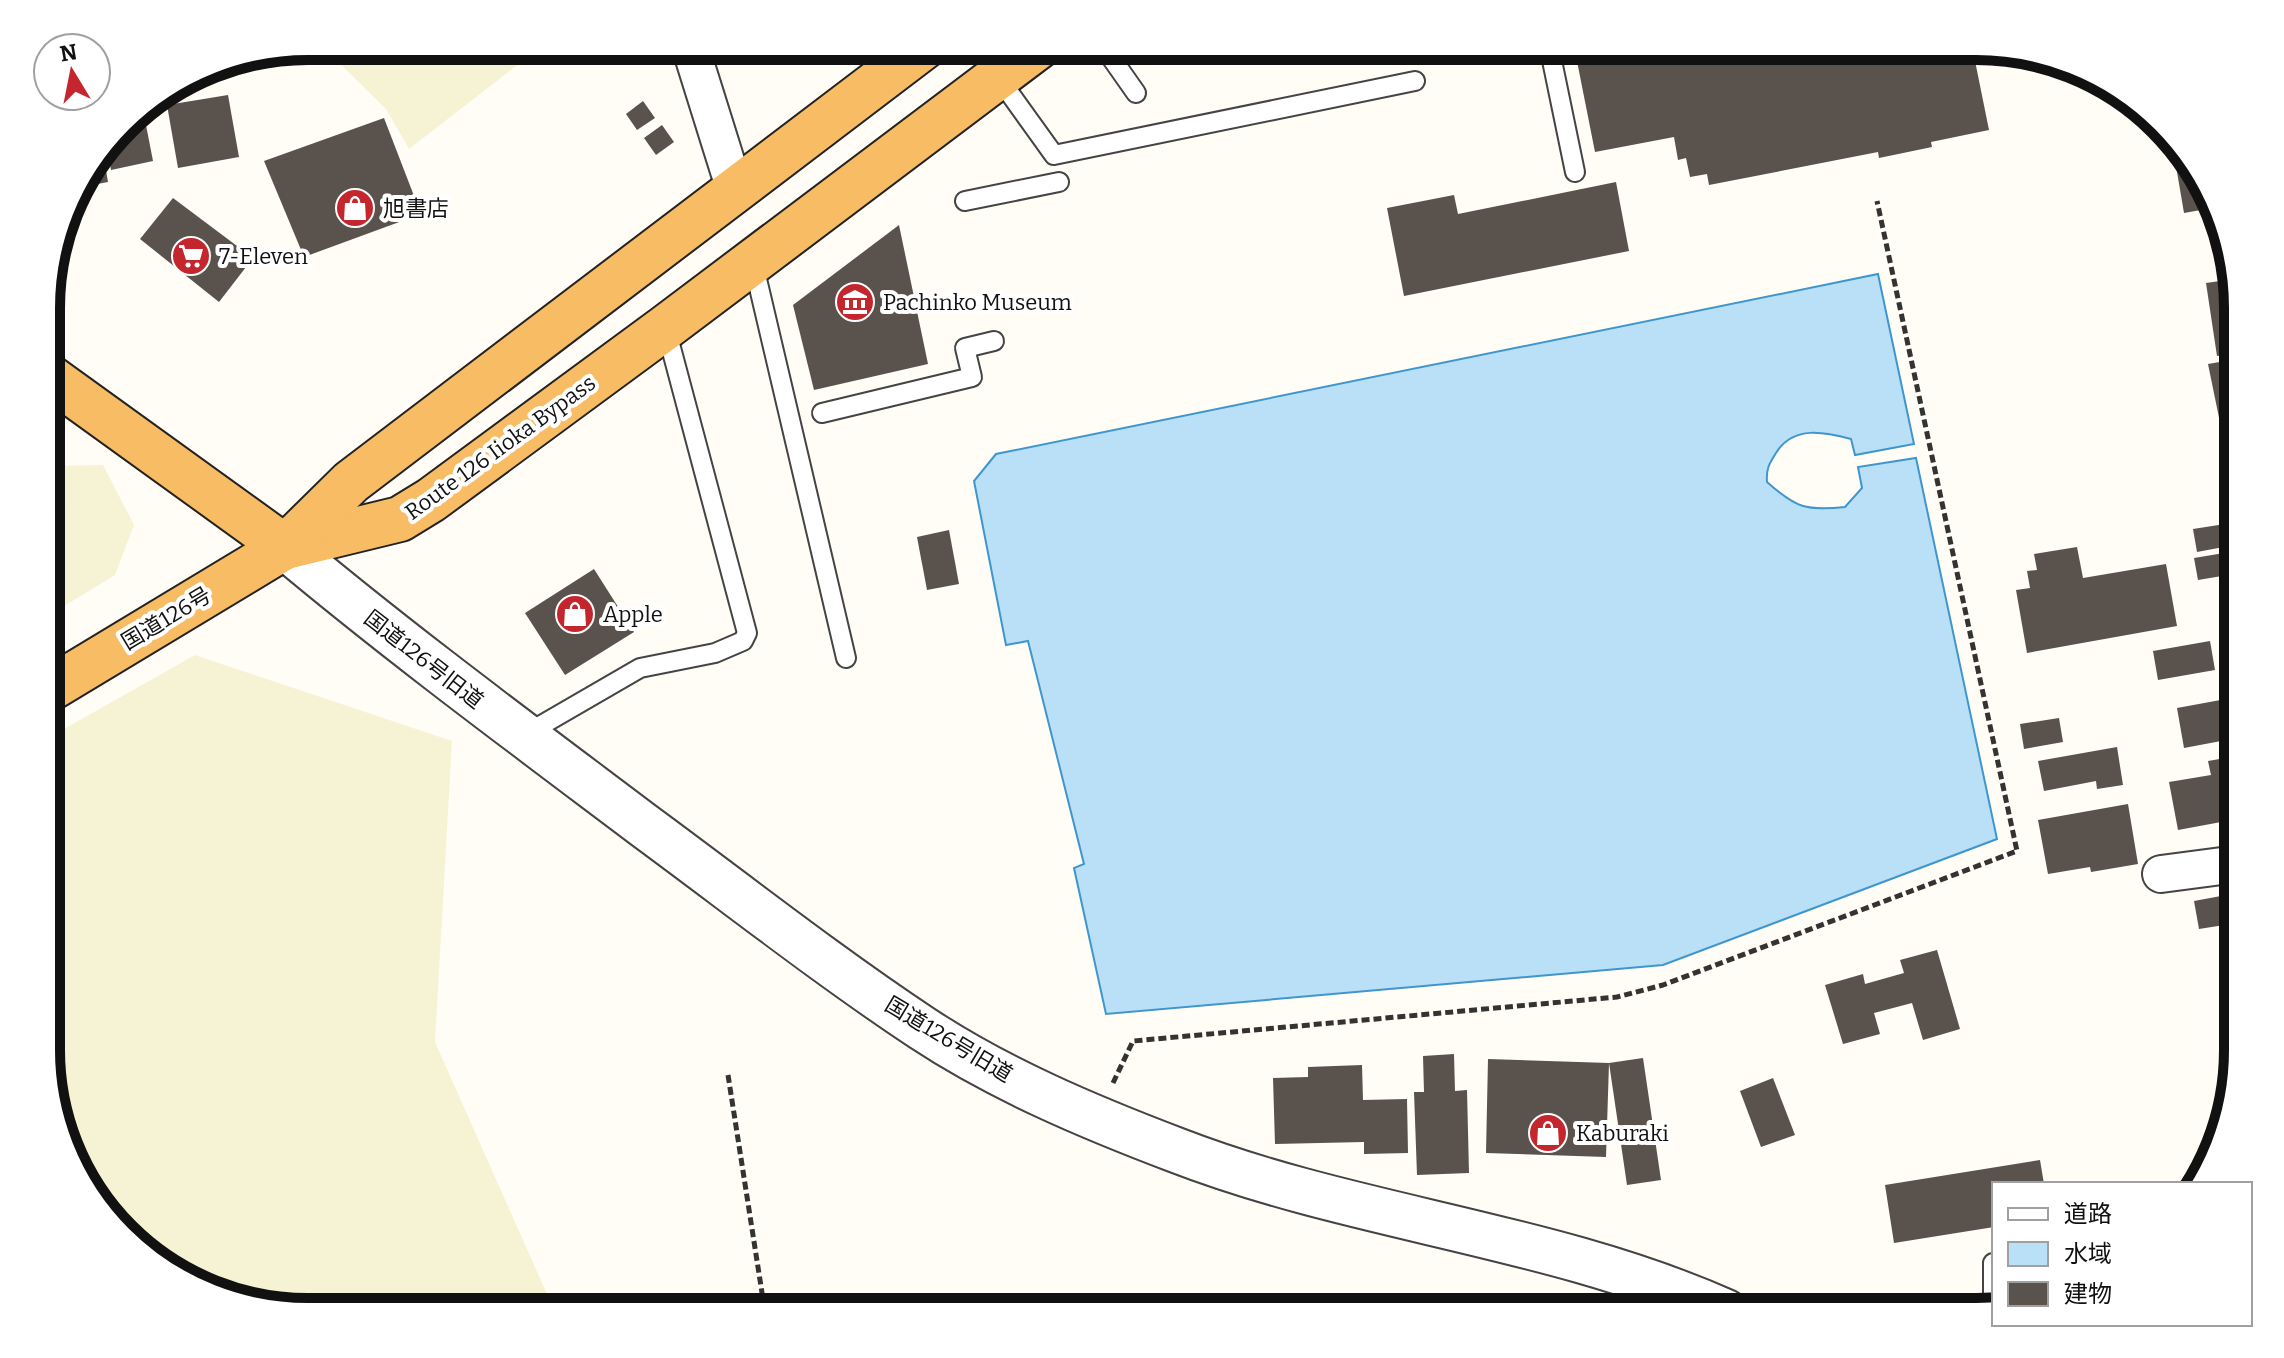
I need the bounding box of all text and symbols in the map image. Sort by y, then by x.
north arrow [32,32,112,112]
text: N [58,38,79,68]
shop icon: 旭書店 [334,187,376,229]
place label: 旭書店 [383,195,449,222]
supermarket icon: 7-Eleven [170,235,212,277]
place label: 7-Eleven [219,243,308,270]
museum icon: Pachinko Museum [834,281,876,323]
place label: Pachinko Museum [883,289,1072,316]
street label: Route 126 Iioka Bypass [400,369,601,526]
street label: 国道126号 [117,581,216,656]
shop icon: Apple [554,593,596,635]
place label: Apple [603,601,663,628]
street label: 国道126号旧道 [359,604,489,714]
street label: 国道126号旧道 [880,991,1017,1088]
shop icon: Kaburaki [1527,1112,1569,1154]
place label: Kaburaki [1576,1120,1669,1147]
legend [1992,1182,2252,1326]
text: 道路 [2064,1200,2112,1228]
text: 水域 [2064,1240,2112,1268]
text: 建物 [2064,1280,2112,1308]

